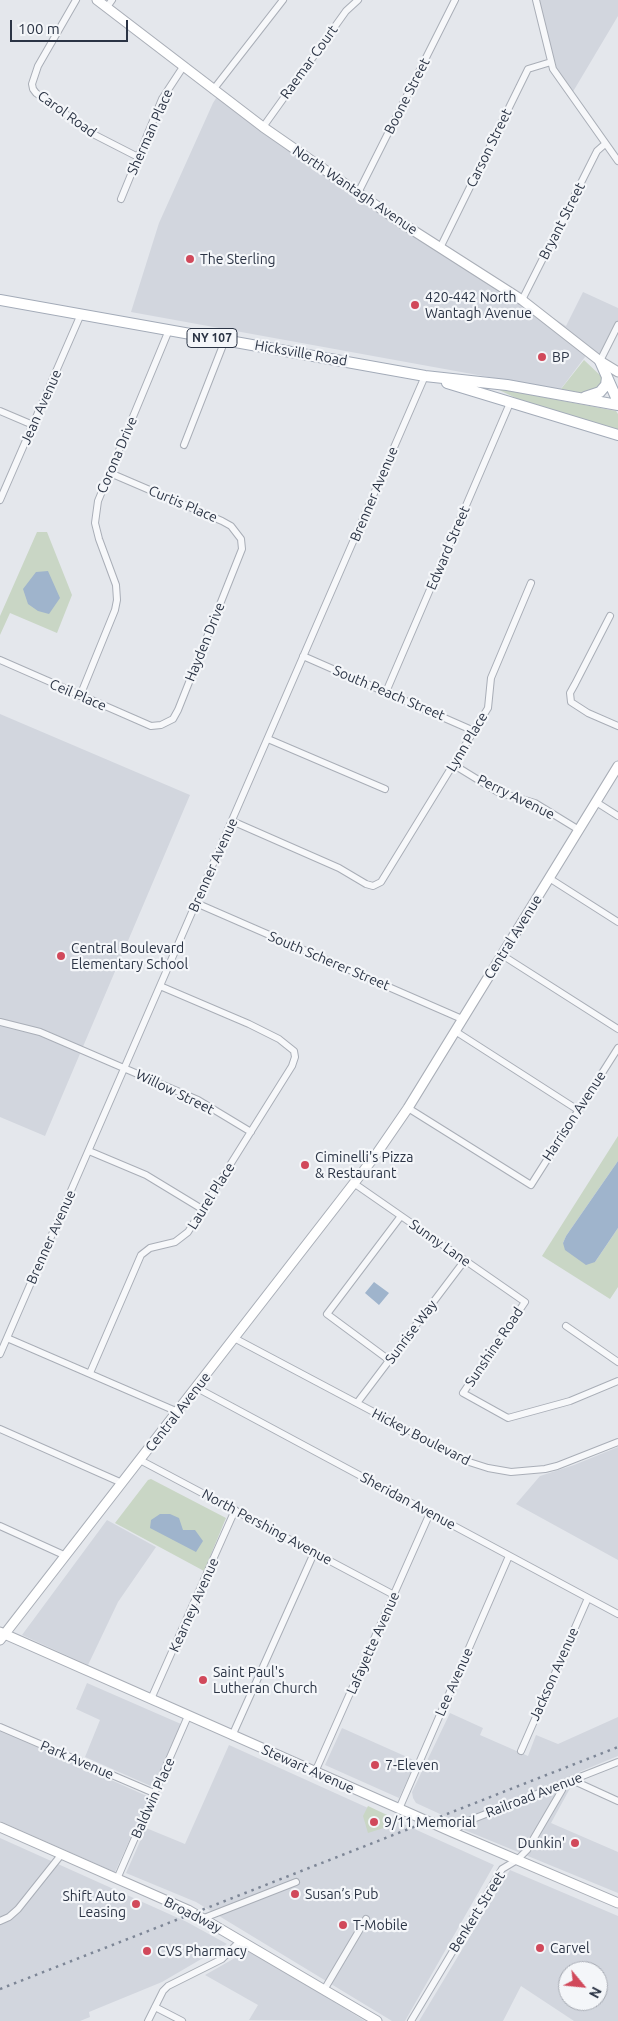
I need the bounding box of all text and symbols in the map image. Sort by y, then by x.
scale bar [12,10,130,42]
text: 100 m [18,20,60,37]
street label: Raemar Court [277,22,341,102]
street label: Boone Street [381,55,433,137]
street label: Sherman Place [124,86,176,178]
street label: Carol Road [34,87,100,141]
street label: Carson Street [463,106,515,190]
street label: North Wantagh Avenue [289,142,421,238]
street label: Bryant Street [535,180,589,262]
place label: The Sterling [200,251,276,267]
marker: The Sterling [184,253,196,265]
place label: 420-442 North Wantagh Avenue [425,289,532,322]
marker: 420-442 North Wantagh Avenue [409,299,421,311]
road number: NY 107 [187,328,237,348]
street label: Hicksville Road [253,337,349,369]
place label: BP [552,349,569,365]
marker: BP [536,351,548,363]
street label: Jean Avenue [17,367,65,447]
street label: Corona Drive [93,414,141,496]
street label: Brenner Avenue [346,444,402,544]
street label: Curtis Place [146,482,220,526]
street label: Edward Street [423,503,473,593]
street label: Hayden Drive [182,600,228,684]
street label: South Peach Street [330,662,448,724]
street label: Ceil Place [47,676,109,714]
street label: Lynn Place [443,709,491,775]
street label: Perry Avenue [475,771,557,823]
street label: Brenner Avenue [185,815,241,915]
street label: Central Avenue [480,892,546,982]
street label: South Scherer Street [266,928,392,994]
place label: Central Boulevard Elementary School [71,940,188,972]
marker: Central Boulevard Elementary School [55,950,67,962]
street label: Willow Street [133,1066,217,1118]
street label: Harrison Avenue [539,1068,609,1164]
place label: Ciminelli's Pizza & Restaurant [315,1149,413,1182]
street label: Laurel Place [184,1159,238,1233]
marker: Ciminelli's Pizza & Restaurant [299,1159,311,1171]
street label: Brenner Avenue [23,1187,79,1287]
street label: Sunny Lane [406,1216,474,1270]
street label: Sunrise Way [382,1297,440,1367]
street label: Sunshine Road [461,1304,527,1390]
street label: Central Avenue [142,1369,214,1455]
street label: Hickey Boulevard [369,1405,473,1469]
street label: Sheridan Avenue [357,1469,459,1533]
street label: North Pershing Avenue [199,1485,335,1569]
street label: Kearney Avenue [166,1555,222,1655]
street label: Lafayette Avenue [343,1589,403,1697]
street label: Jackson Avenue [526,1625,582,1723]
street label: Lee Avenue [431,1645,477,1719]
place label: Saint Paul's Lutheran Church [213,1664,317,1696]
marker: Saint Paul's Lutheran Church [197,1674,209,1686]
street label: Park Avenue [38,1737,116,1783]
street label: Stewart Avenue [259,1741,357,1797]
street label: Baldwin Place [128,1755,178,1841]
place label: 7-Eleven [385,1757,439,1773]
marker: 7-Eleven [369,1759,381,1771]
street label: Railroad Avenue [483,1769,585,1821]
place label: 9/11 Memorial [384,1814,476,1830]
marker: 9/11 Memorial [368,1816,380,1828]
place label: Dunkin' [518,1835,565,1851]
marker: Dunkin' [569,1837,581,1849]
street label: Benkert Street [445,1868,509,1956]
place label: Susan’s Pub [305,1886,378,1902]
place label: Shift Auto Leasing [62,1888,126,1920]
marker: Susan’s Pub [289,1888,301,1900]
street label: Broadway [161,1893,225,1937]
marker: Shift Auto Leasing [130,1898,142,1910]
place label: T-Mobile [353,1917,408,1933]
marker: T-Mobile [337,1919,349,1931]
place label: Carvel [550,1940,590,1956]
marker: Carvel [534,1942,546,1954]
place label: CVS Pharmacy [157,1943,247,1959]
marker: CVS Pharmacy [141,1945,153,1957]
north arrow [558,1961,608,2011]
text: N [586,1984,605,2001]

